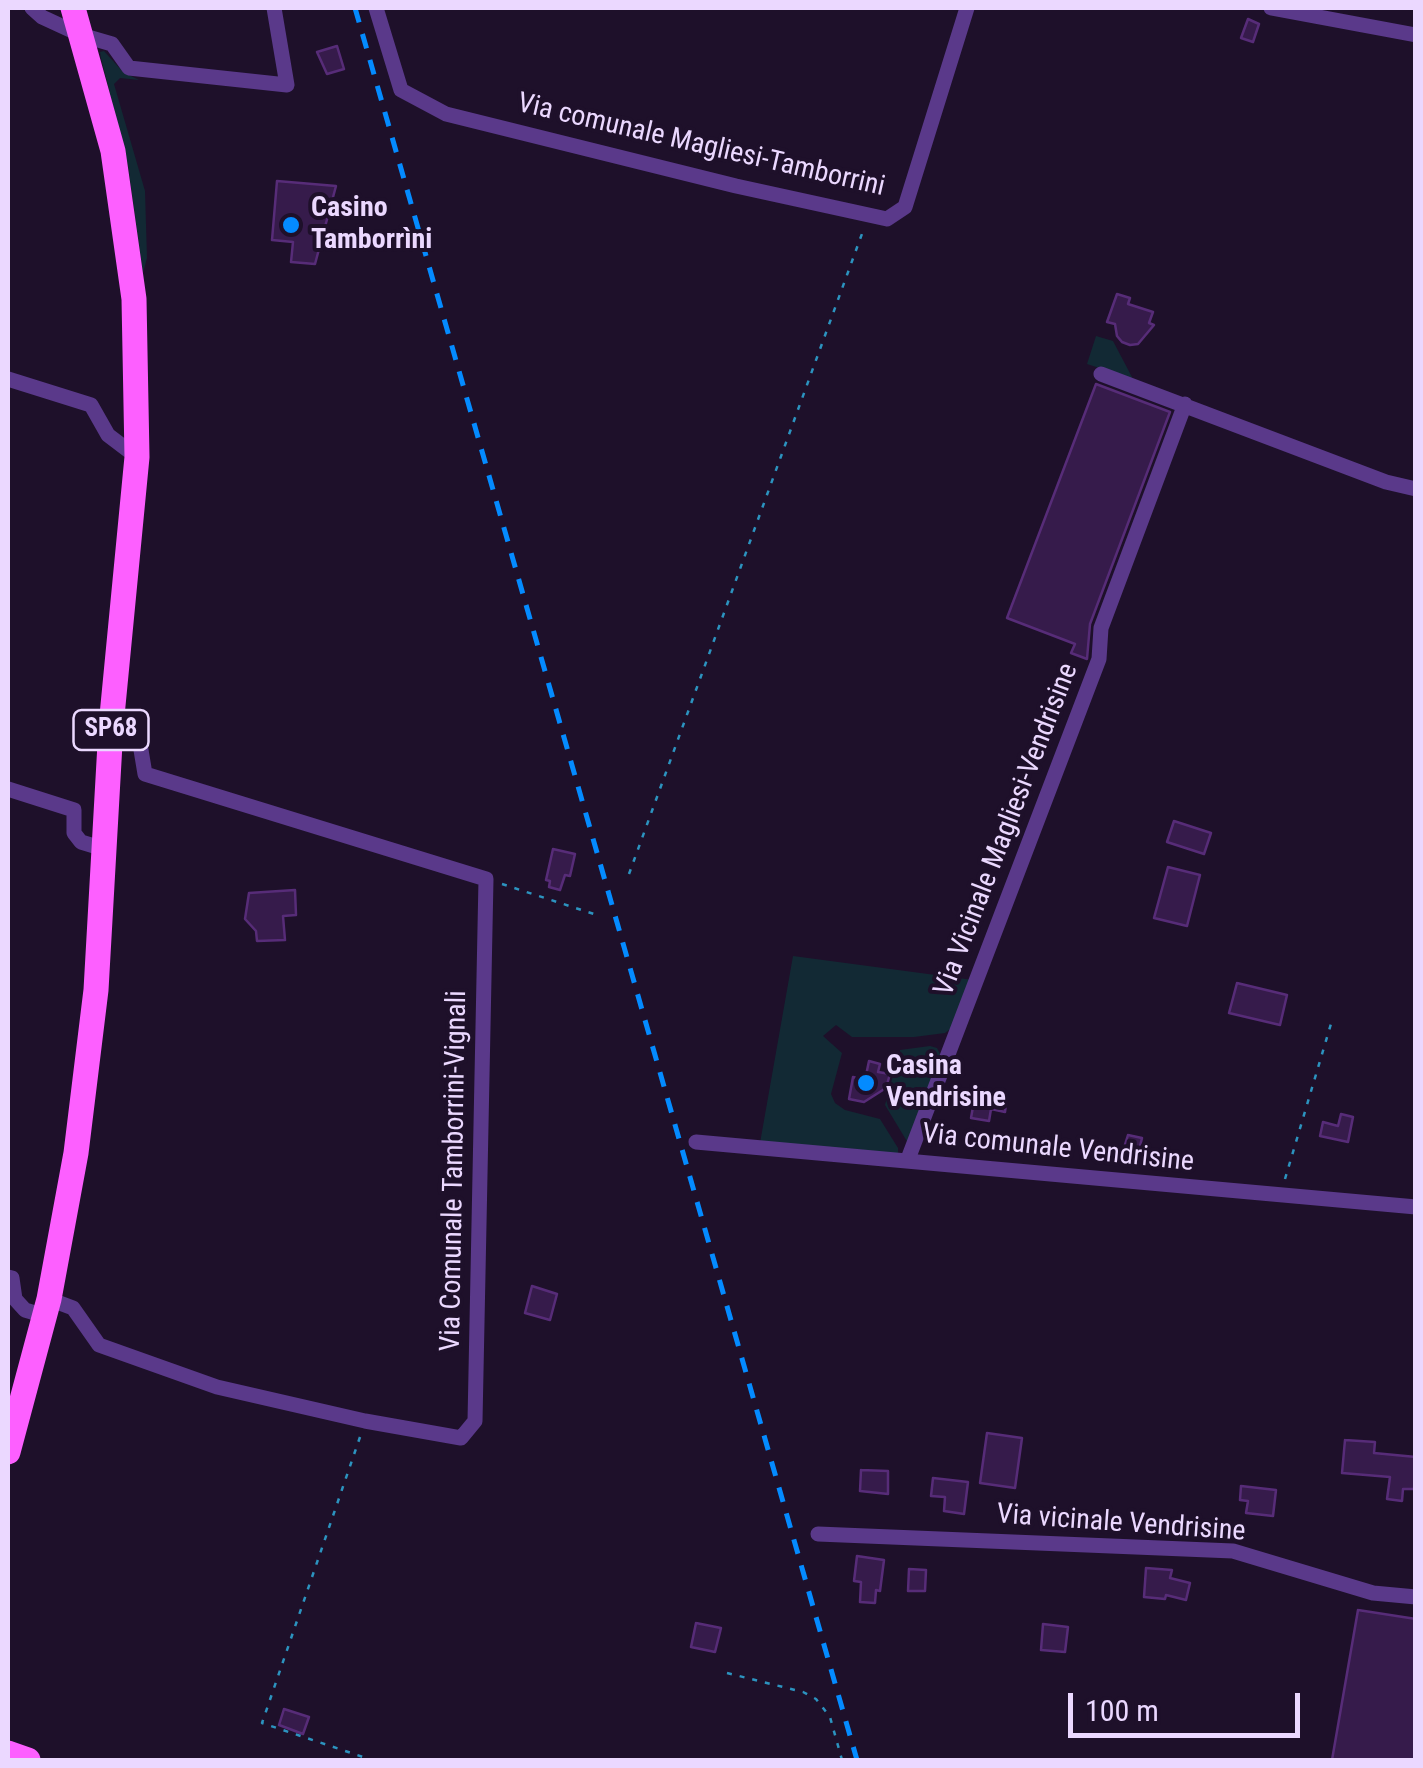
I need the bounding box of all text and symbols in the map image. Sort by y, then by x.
street label: Via comunale Magliesi-Tamborrini [514,87,888,205]
place label: Casino Tamborrìni [311,192,432,258]
marker: Casino Tamborrìni [280,214,302,236]
street label: Via Vicinale Magliesi-Vendrisine [928,659,1086,1001]
road number: SP68 [74,710,148,750]
street label: Via Comunale Tamborrini-Vignali [435,990,475,1352]
place label: Casina Vendrisine [886,1050,1006,1116]
marker: Casina Vendrisine [855,1072,877,1094]
street label: Via comunale Vendrisine [920,1118,1196,1180]
street label: Via vicinale Vendrisine [996,1499,1246,1549]
scale bar [1073,1673,1306,1735]
text: 100 m [1085,1693,1159,1728]

